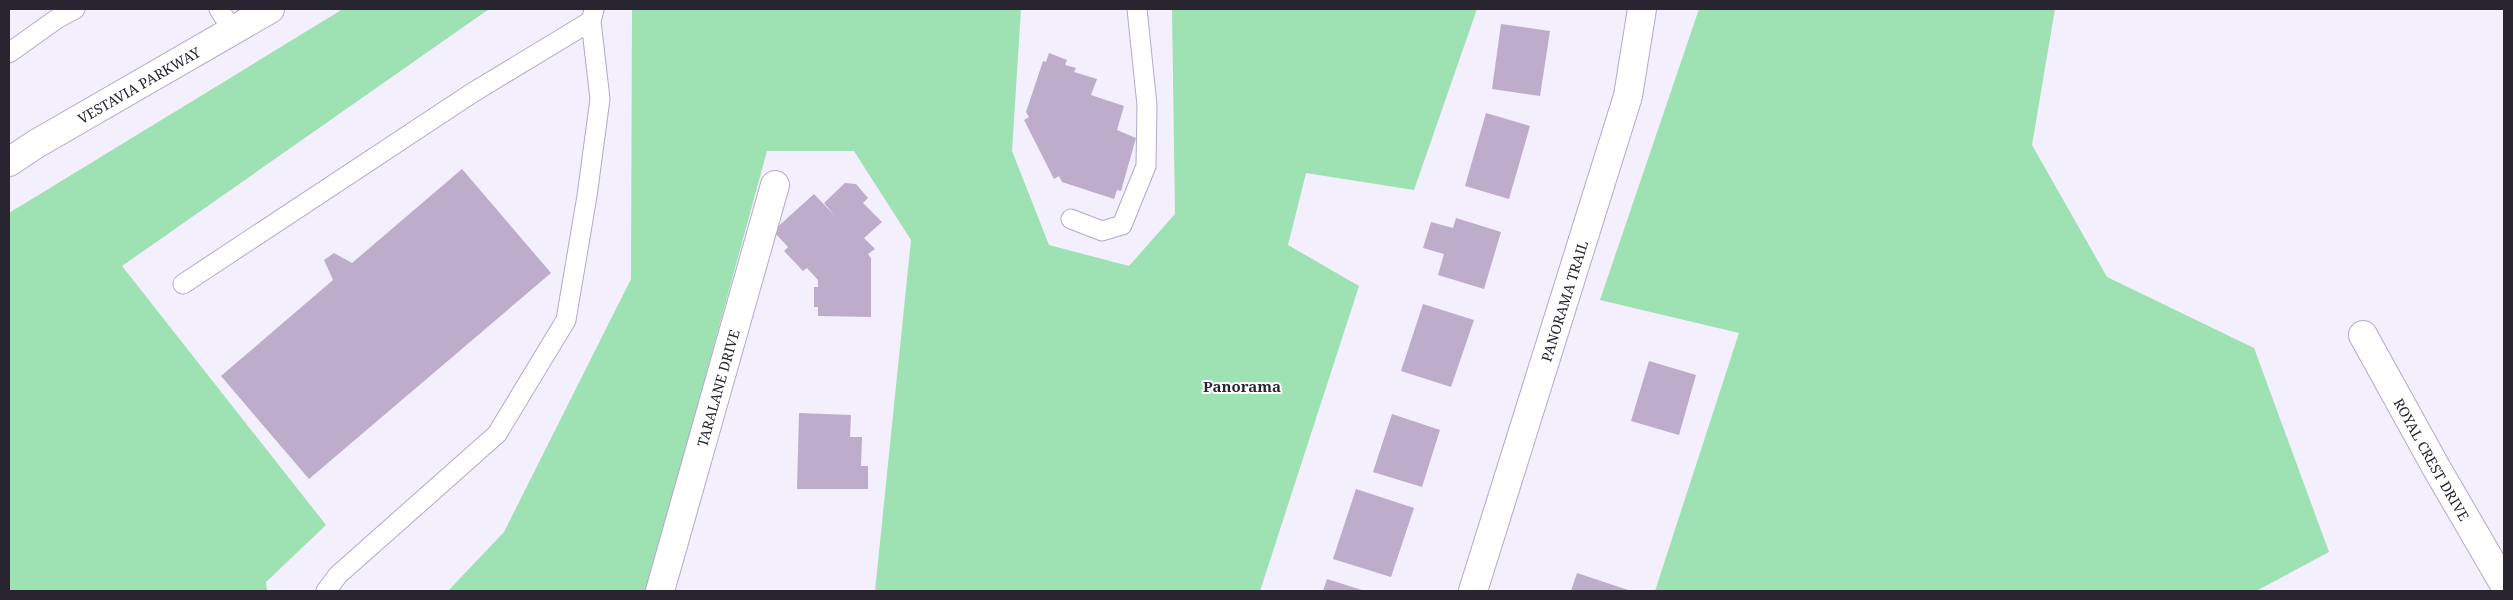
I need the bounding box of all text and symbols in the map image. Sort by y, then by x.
street label: VESTAVIA PARKWAY [74,42,203,127]
street label: PANORAMA TRAIL [1536,238,1592,364]
street label: TARALANE DRIVE [692,327,743,449]
district label: Panorama [1203,376,1281,396]
street label: ROYAL CREST DRIVE [2390,394,2474,524]

